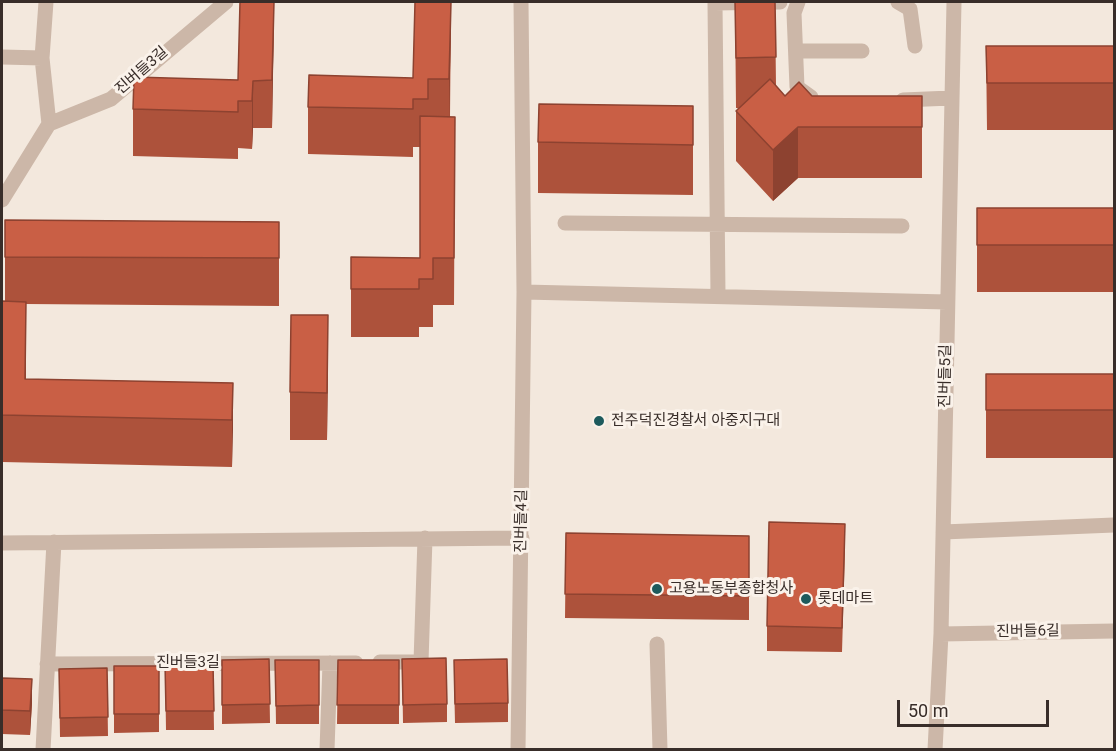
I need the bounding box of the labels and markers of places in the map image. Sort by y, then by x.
place label: 전주덕진경찰서 아중지구대 [611,412,780,430]
marker: 전주덕진경찰서 아중지구대 [592,414,606,428]
place label: 고용노동부종합청사 [669,580,793,598]
marker: 고용노동부종합청사 [650,582,664,596]
place label: 롯데마트 [818,590,873,608]
marker: 롯데마트 [799,592,813,606]

